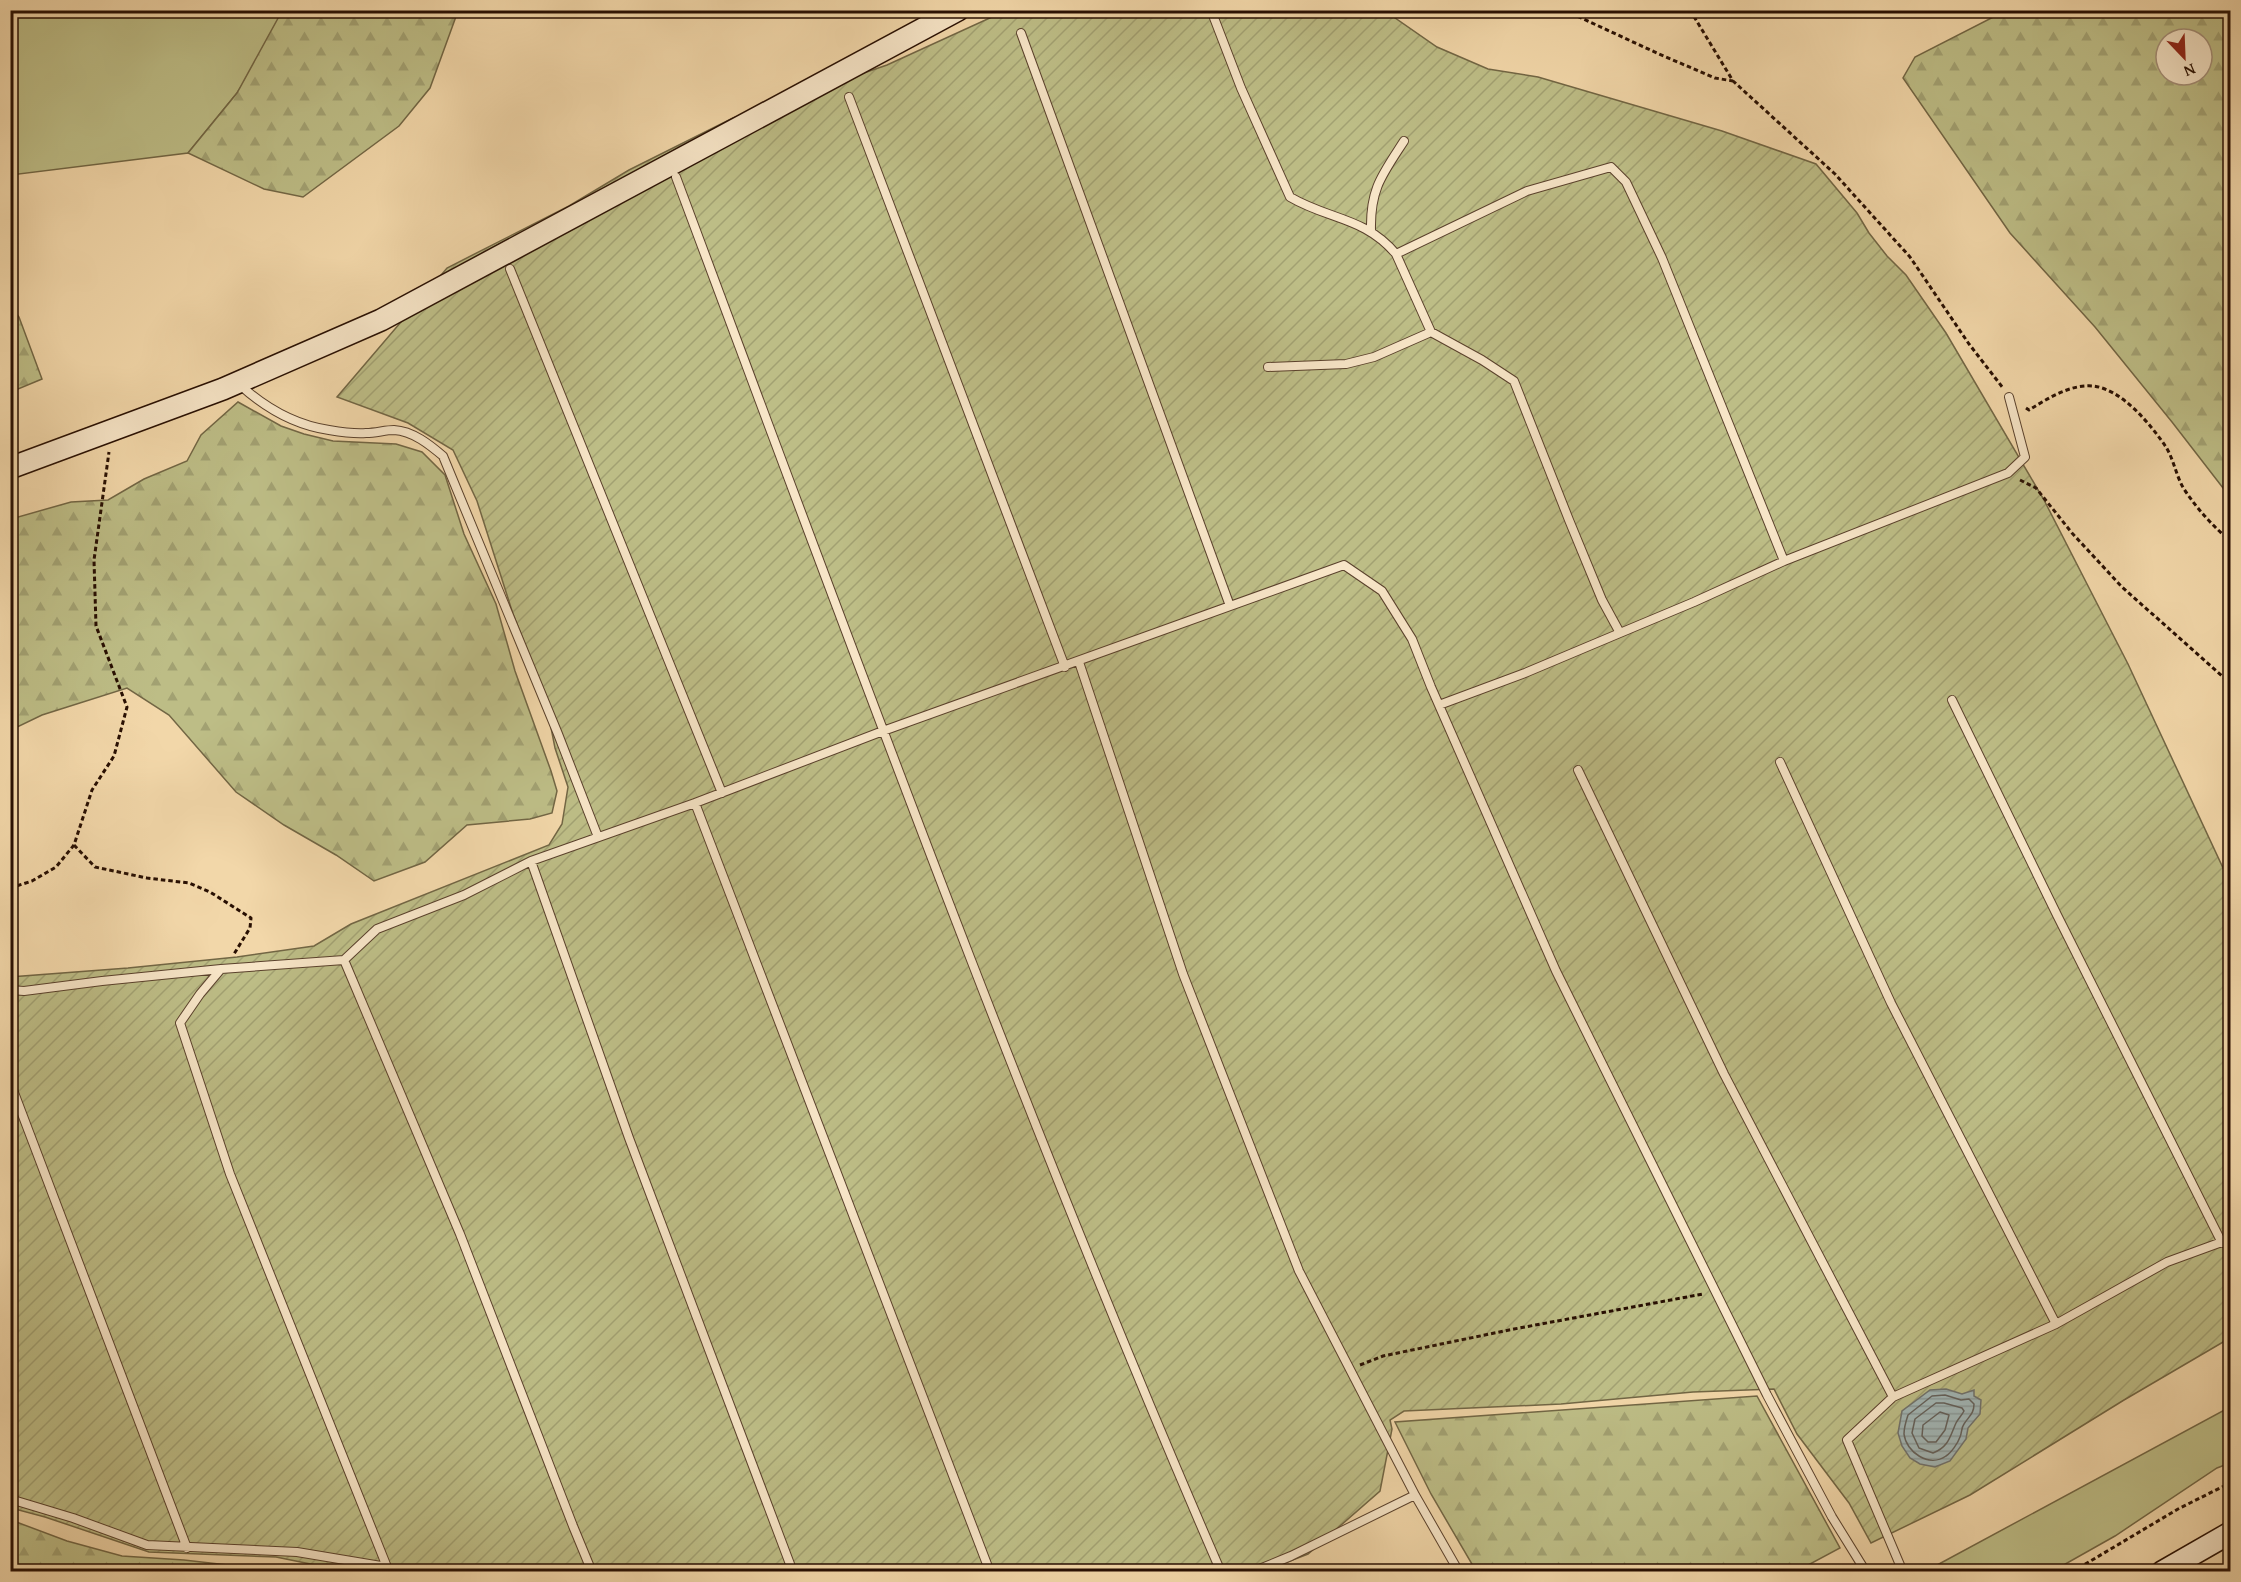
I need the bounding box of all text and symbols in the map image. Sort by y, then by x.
north arrow [2154,27,2214,87]
text: N [2180,58,2199,84]

